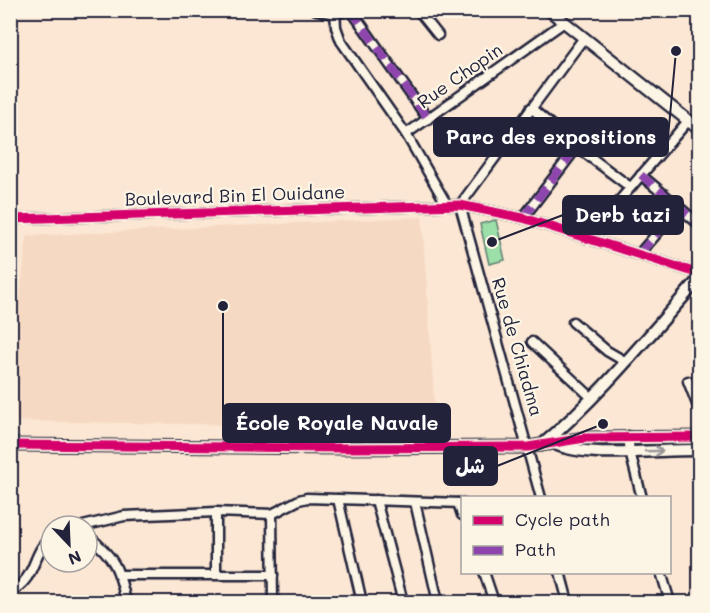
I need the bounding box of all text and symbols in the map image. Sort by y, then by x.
street label: Rue Chopin [412,37,507,113]
callout: Parc des expositions [434,118,668,156]
text: Parc des expositions [446,123,656,149]
street label: Boulevard Bin El Ouidane [124,179,346,211]
callout: Derb tazi [563,196,683,234]
text: Derb tazi [575,201,671,227]
street label: Rue de Chiadma [487,275,549,419]
callout: École Royale Navale [223,404,450,442]
text: École Royale Navale [236,409,439,435]
one-way arrow [644,445,664,456]
callout: شل [444,447,497,485]
text: شل [455,452,485,478]
legend [461,496,671,574]
text: Cycle path [515,507,610,531]
north arrow [39,514,99,574]
text: Path [515,537,555,561]
text: N [65,546,85,570]

